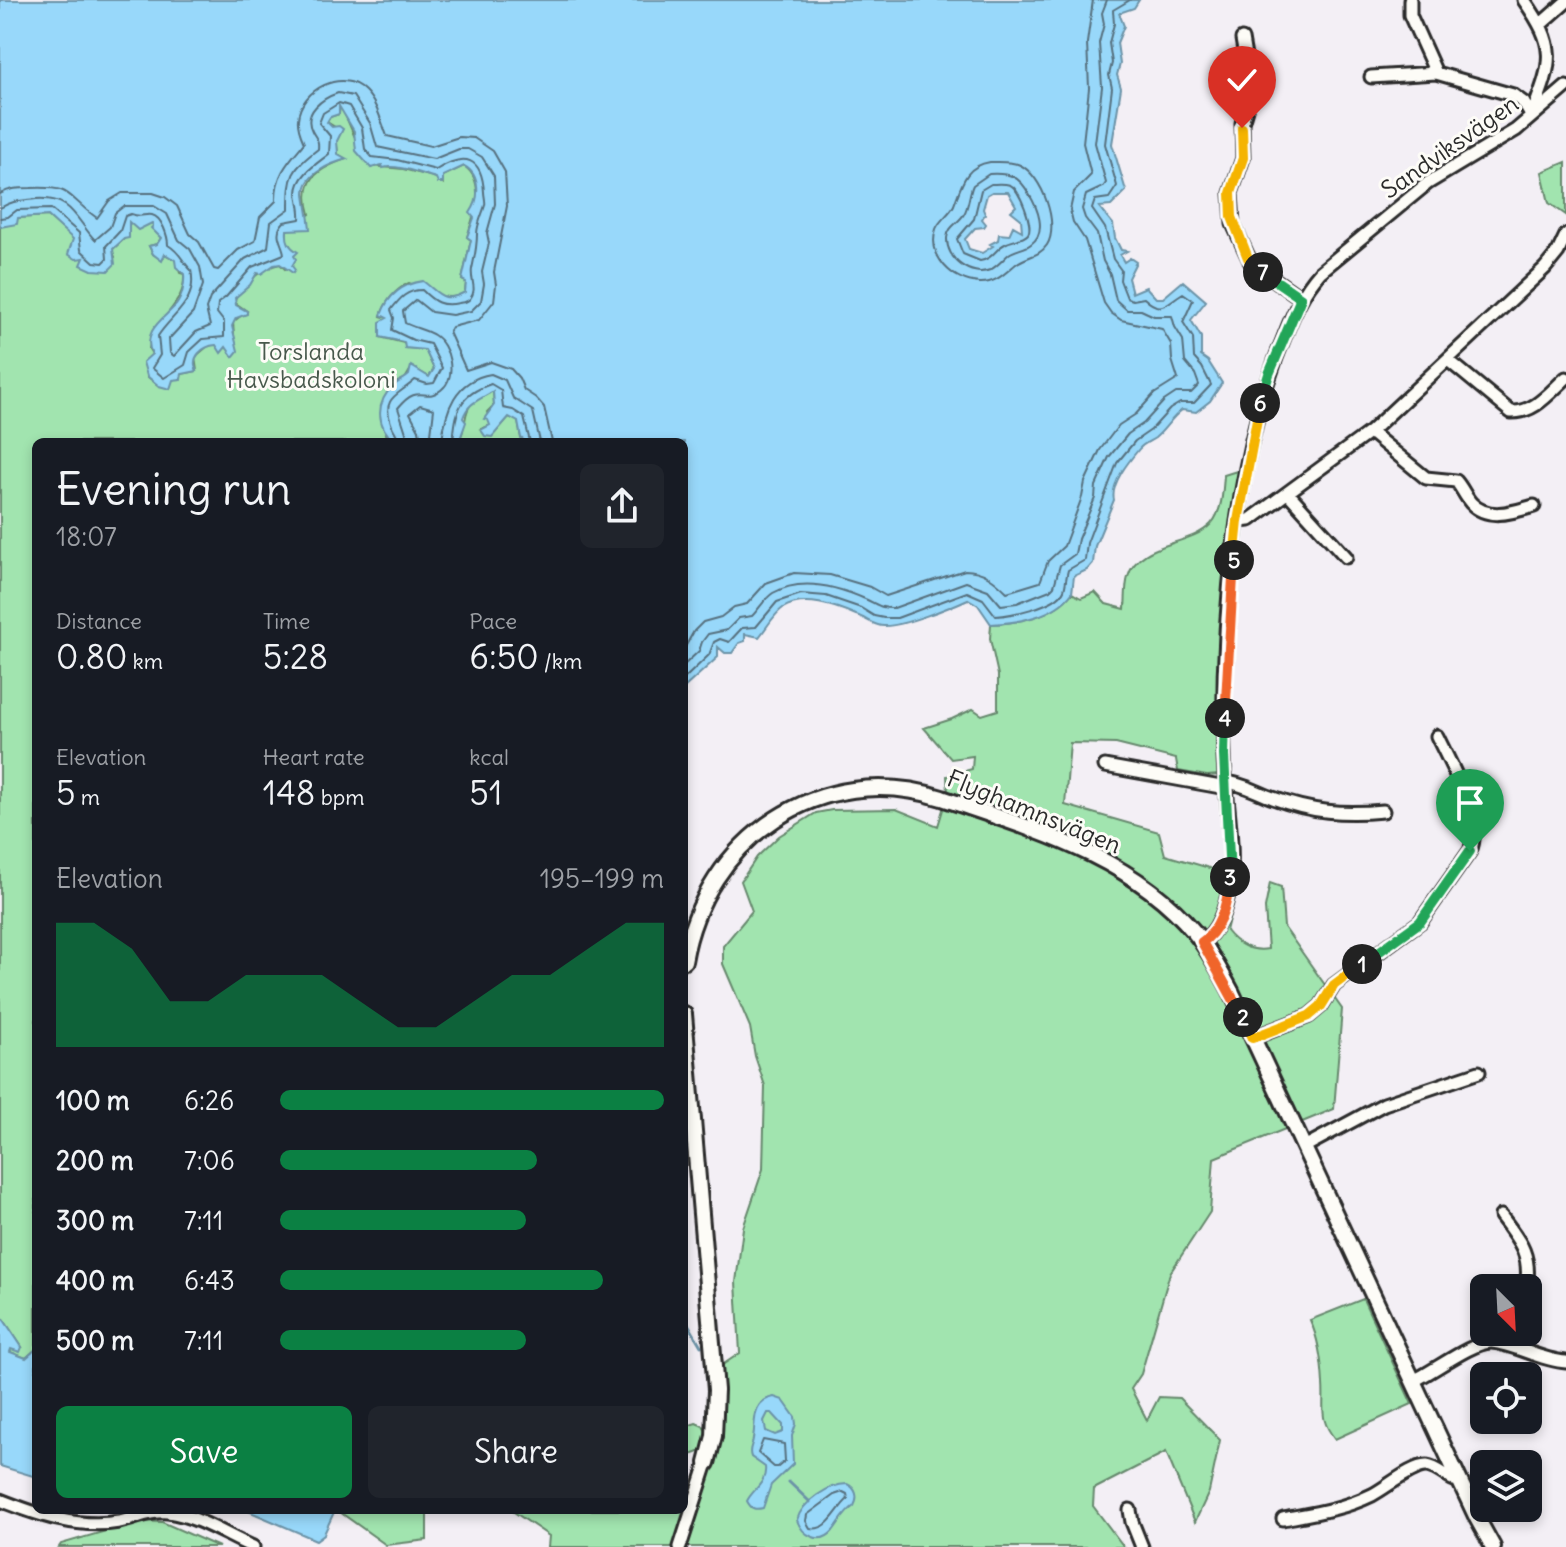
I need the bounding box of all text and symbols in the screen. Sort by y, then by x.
pin [1208,46,1276,128]
icon: check [1220,58,1264,102]
street label: Sandviksvägen [1375,88,1524,205]
pin: 7 [1243,252,1283,292]
text: 7 [1258,258,1268,286]
park label: Torslanda Havsbadskoloni [226,336,396,394]
pin: 6 [1240,383,1280,423]
text: 6 [1254,389,1266,417]
text: Evening run [56,462,291,517]
button: share [580,464,664,548]
text: 18:07 [56,520,117,553]
pin: 5 [1214,540,1254,580]
text: 5 [1228,546,1240,574]
text: Distance [56,607,142,635]
text: Time [263,607,310,635]
text: Pace [469,607,517,635]
text: 0.80 [56,635,127,678]
text: 5:28 [263,635,328,678]
text: 6:50 [469,635,539,678]
text: km [127,647,163,675]
text: /km [539,647,582,675]
pin: 4 [1205,698,1245,738]
text: 4 [1219,704,1231,732]
text: Elevation [56,743,146,771]
text: Heart rate [263,743,365,771]
text: kcal [469,743,509,771]
street label: Flyghamnsvägen [943,763,1126,860]
pin [1436,769,1504,851]
text: 5 [56,771,76,814]
text: 148 [263,771,315,814]
text: 51 [469,771,502,814]
icon: arrive [1448,781,1492,825]
text: m [76,783,100,811]
text: bpm [315,783,365,811]
pin: 3 [1210,857,1250,897]
text: Elevation [56,862,163,895]
text: 195–199 m [540,862,664,895]
text: 3 [1224,863,1236,891]
pin: 1 [1342,944,1382,984]
text: 1 [1358,950,1366,978]
pin: 2 [1223,997,1263,1037]
text: 2 [1237,1003,1249,1031]
text: 100 m [56,1084,130,1117]
text: 6:26 [184,1084,234,1117]
text: 200 m [56,1144,133,1177]
text: 7:06 [184,1144,235,1177]
text: 300 m [56,1204,134,1237]
text: 7:11 [184,1204,223,1237]
text: 400 m [56,1264,134,1297]
text: 6:43 [184,1264,235,1297]
north arrow [1470,1274,1542,1346]
map controls [1470,1274,1542,1522]
text: 500 m [56,1324,134,1357]
text: 7:11 [184,1324,223,1357]
button: locate [1470,1362,1542,1434]
button: Save [56,1406,352,1498]
button: Share [368,1406,664,1498]
button: layers [1470,1450,1542,1522]

